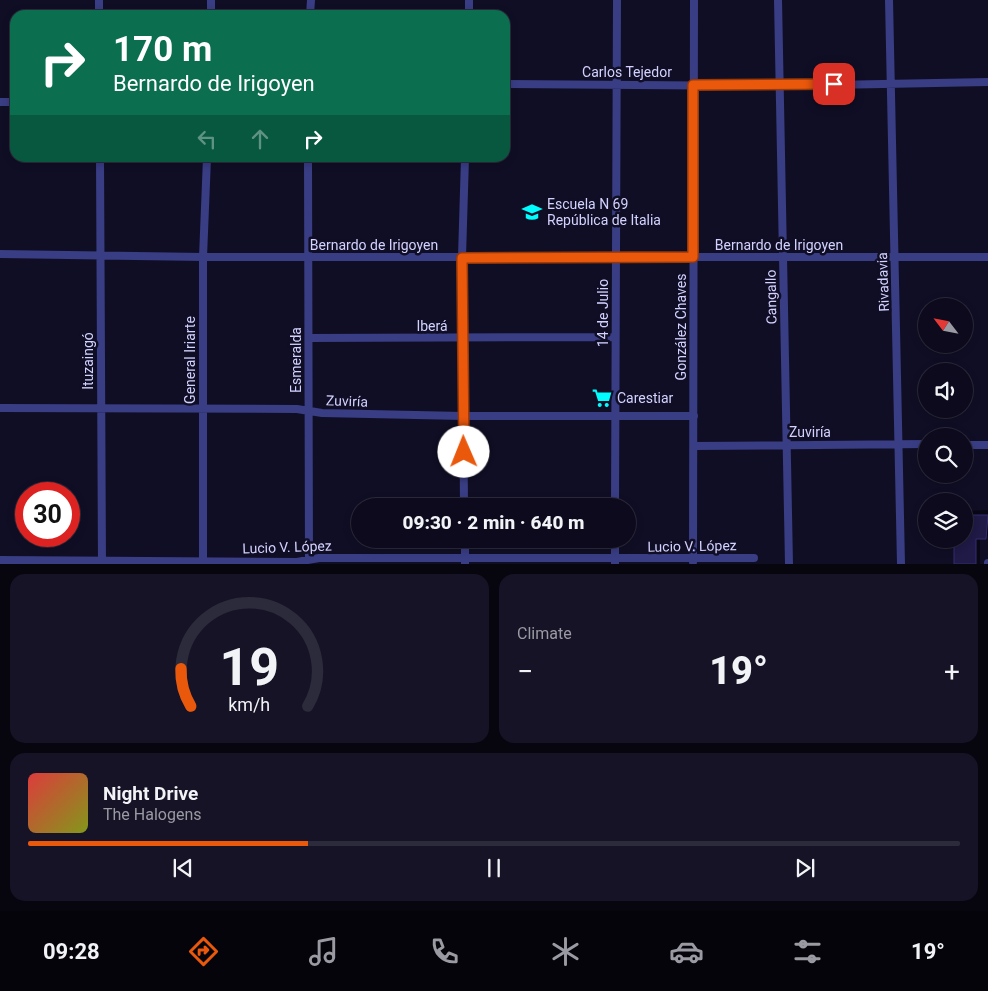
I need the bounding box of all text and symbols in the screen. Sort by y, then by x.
text: 170 m [113,29,212,70]
icon: right [30,30,95,95]
pin [813,63,855,105]
street label: Carlos Tejedor [582,64,672,80]
icon: arrive [820,70,848,98]
text: Bernardo de Irigoyen [113,71,315,96]
icon: left [193,125,221,153]
icon: ahead [246,125,274,153]
icon: right [299,125,327,153]
place label: Escuela N 69 República de Italia [547,196,661,228]
school or university icon: Escuela N 69 República de Italia [521,201,543,223]
street label: Bernardo de Irigoyen [310,237,438,253]
street label: Bernardo de Irigoyen [715,237,843,253]
street label: Rivadavia [874,252,892,312]
street label: Cangallo [763,269,779,325]
street label: González Chaves [673,274,689,380]
street label: 14 de Julio [595,279,611,347]
north arrow [918,298,972,352]
map controls [918,298,973,548]
street label: General Iriarte [182,316,198,404]
street label: Iberá [416,318,448,334]
street label: Esmeralda [288,327,304,393]
street label: Ituzaingó [80,332,96,390]
button: sound [918,363,973,418]
supermarket icon: Carestiar [591,387,613,409]
place label: Carestiar [617,390,674,406]
street label: Zuviría [326,392,368,410]
street label: Zuviría [789,424,831,440]
position arrow [437,425,489,477]
button: search [918,428,973,483]
speed limit sign: 30 [15,482,80,547]
button: layers [918,493,973,548]
text: 09:30 · 2 min · 640 m [402,511,585,534]
street label: Lucio V. López [242,537,332,557]
street label: Lucio V. López [647,537,737,555]
text: Climate [517,624,572,643]
text: 19 [220,637,279,698]
text: 19° [709,649,768,693]
text: − [517,655,533,688]
text: + [944,655,960,688]
text: km/h [229,694,270,715]
text: Night Drive [103,782,198,805]
text: The Halogens [103,805,202,824]
icon: previous [169,854,197,882]
icon: pause [480,854,508,882]
icon: next [791,854,819,882]
icon: directions [186,934,221,969]
icon: music [306,934,341,969]
icon: phone [427,934,462,969]
icon: climate [548,934,583,969]
icon: car [669,934,704,969]
icon: filters [790,934,825,969]
text: 09:28 [43,939,100,964]
text: 19° [911,939,945,964]

